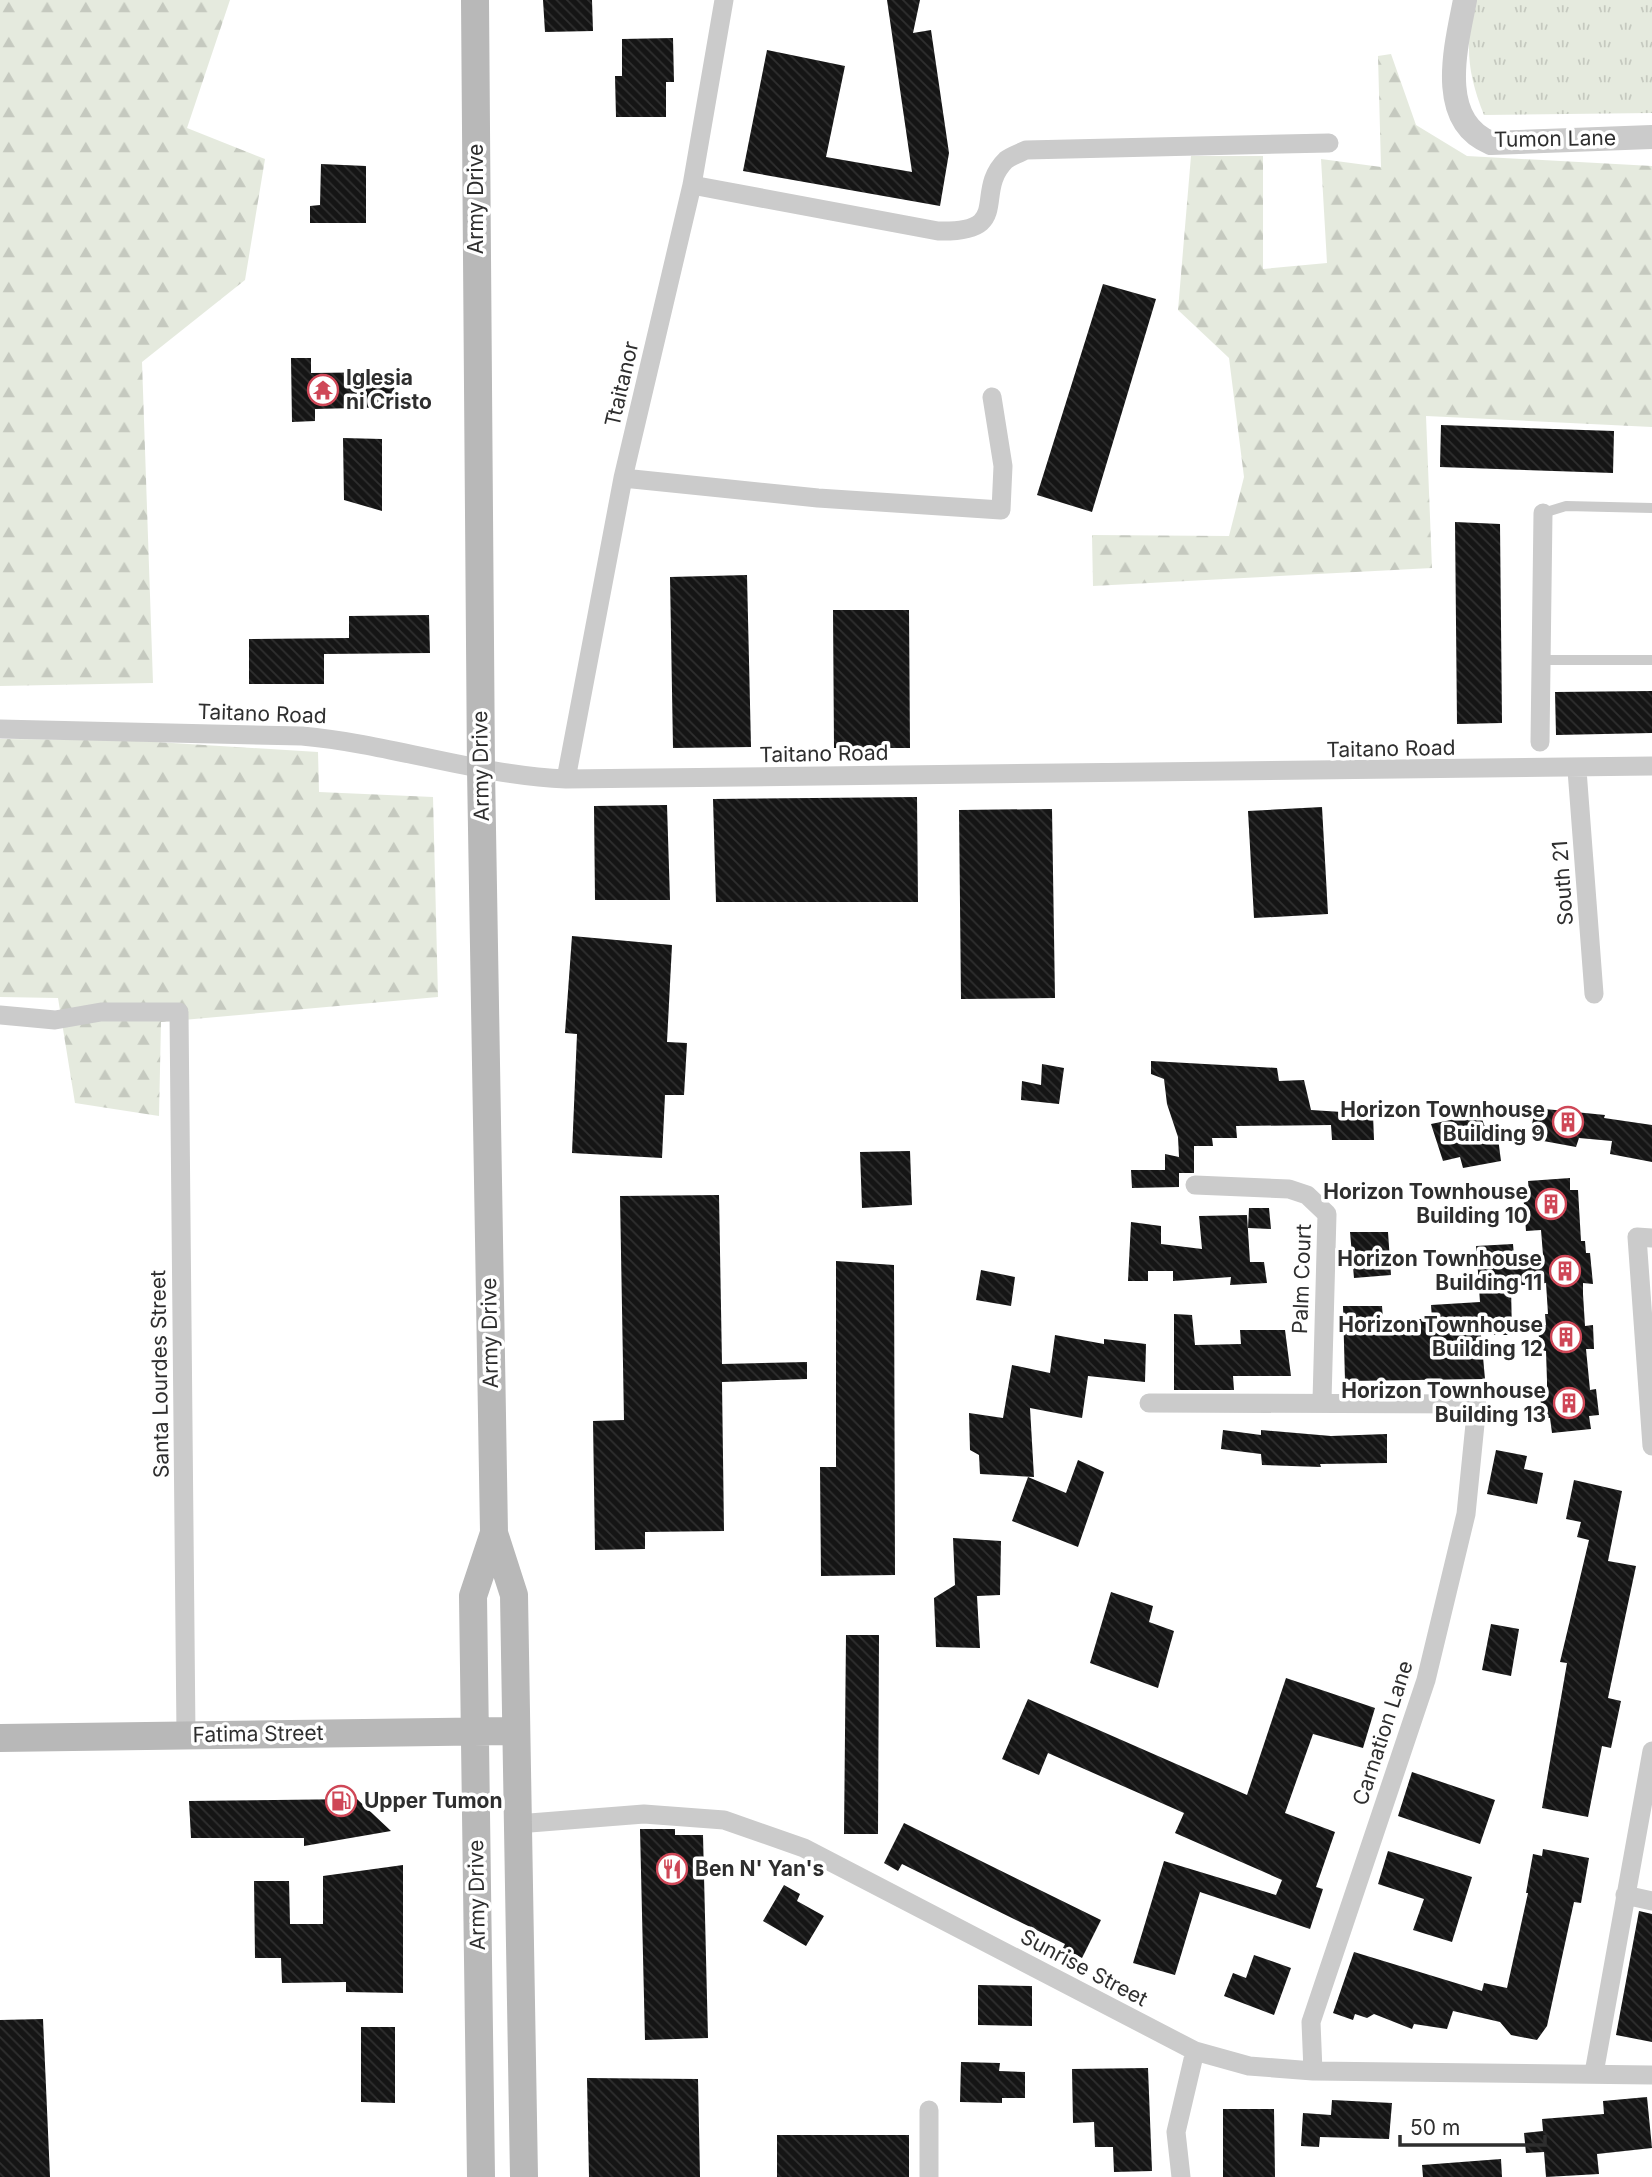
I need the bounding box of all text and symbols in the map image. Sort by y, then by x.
street label: Tumon Lane [1494,125,1616,152]
street label: Army Drive [463,144,488,254]
street label: Ttaitanor [600,339,643,429]
place label: Iglesia ni Cristo [346,365,432,414]
temple icon: Iglesia ni Cristo [306,373,340,407]
street label: Taitano Road [197,699,327,728]
street label: Army Drive [467,710,494,822]
street label: Taitano Road [1326,735,1456,762]
street label: Taitano Road [759,740,889,767]
street label: South 21 [1547,840,1578,926]
place label: Horizon Townhouse Building 9 [1340,1097,1545,1146]
building icon: Horizon Townhouse Building 9 [1551,1105,1585,1139]
place label: Horizon Townhouse Building 10 [1323,1179,1528,1228]
building icon: Horizon Townhouse Building 10 [1534,1187,1568,1221]
street label: Palm Court [1287,1223,1316,1334]
place label: Horizon Townhouse Building 11 [1337,1246,1542,1295]
building icon: Horizon Townhouse Building 11 [1548,1254,1582,1288]
street label: Santa Lourdes Street [145,1270,174,1478]
street label: Army Drive [476,1277,503,1389]
place label: Horizon Townhouse Building 12 [1338,1312,1543,1361]
building icon: Horizon Townhouse Building 12 [1549,1320,1583,1354]
place label: Horizon Townhouse Building 13 [1341,1378,1546,1427]
building icon: Horizon Townhouse Building 13 [1552,1386,1586,1420]
street label: Carnation Lane [1347,1657,1418,1808]
street label: Fatima Street [192,1720,324,1747]
fuel station icon: Upper Tumon [324,1784,358,1818]
place label: Upper Tumon [364,1788,503,1813]
street label: Army Drive [463,1839,490,1951]
restaurant icon: Ben N' Yan's [655,1852,689,1886]
place label: Ben N' Yan's [695,1856,824,1881]
street label: Sunrise Street [1017,1924,1152,2012]
scale bar [1400,2104,1545,2148]
text: 50 m [1410,2115,1460,2140]

